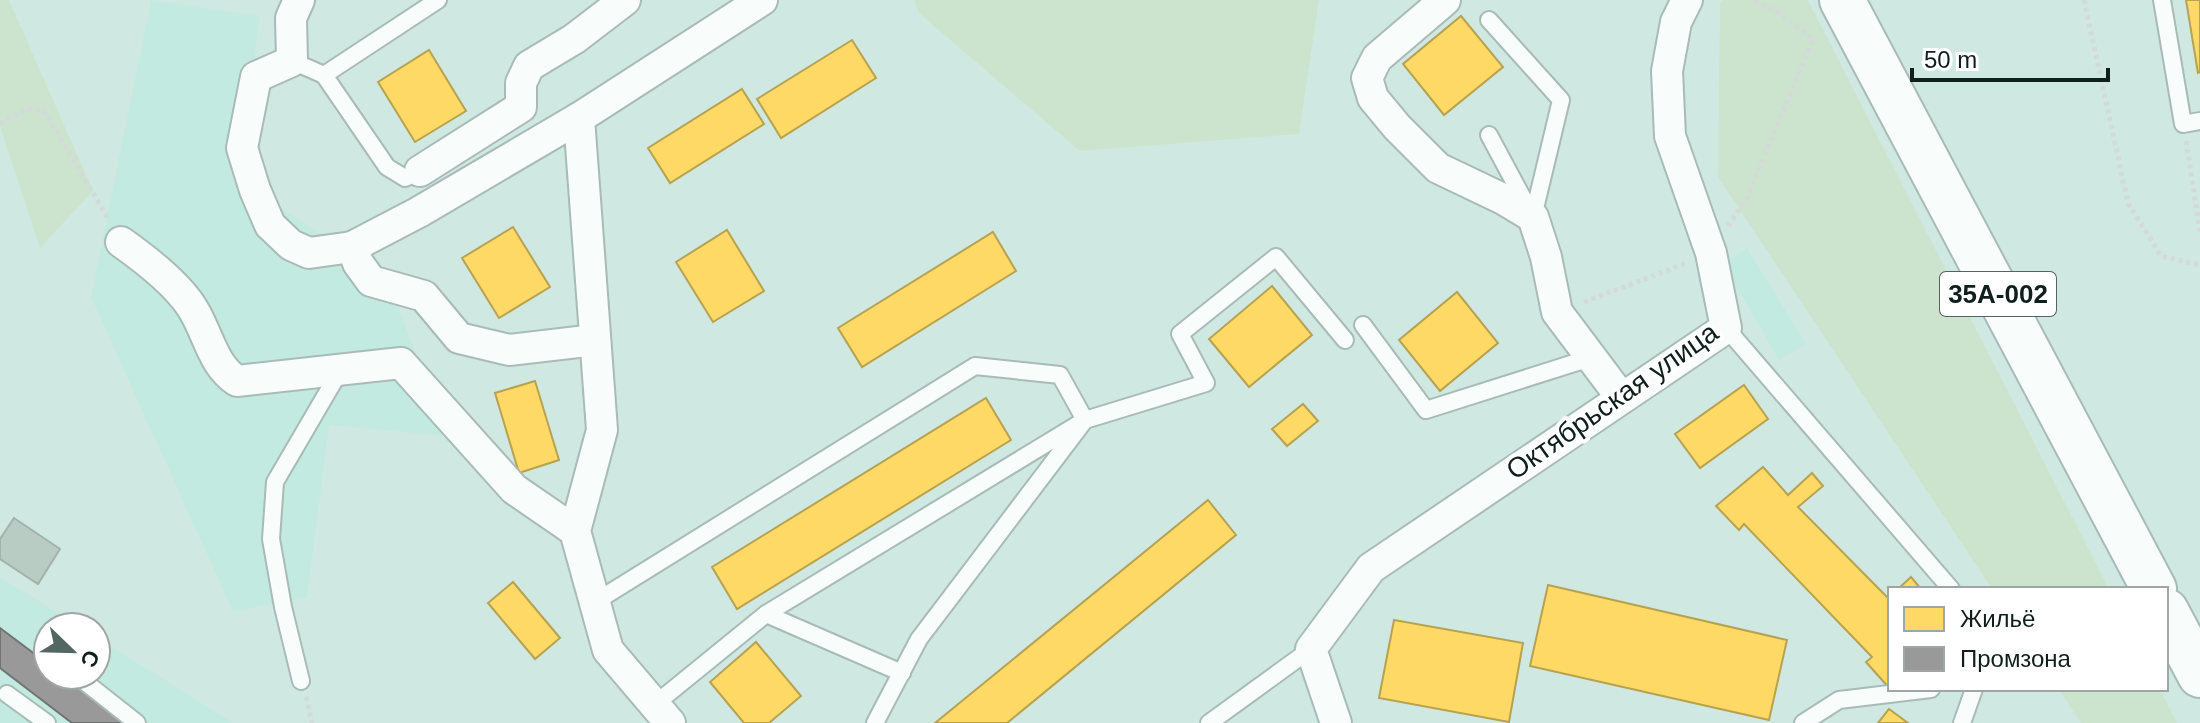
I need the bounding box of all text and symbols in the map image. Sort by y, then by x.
scale bar [1912,32,2108,82]
text: 50 m [1924,46,1977,73]
road number: 35А-002 [1940,272,2056,316]
street label: Октябрьская улица [1500,316,1724,486]
legend [1888,587,2168,691]
text: Жильё [1960,605,2035,632]
north arrow [32,611,112,691]
text: Промзона [1960,645,2072,672]
text: С [75,646,105,671]

